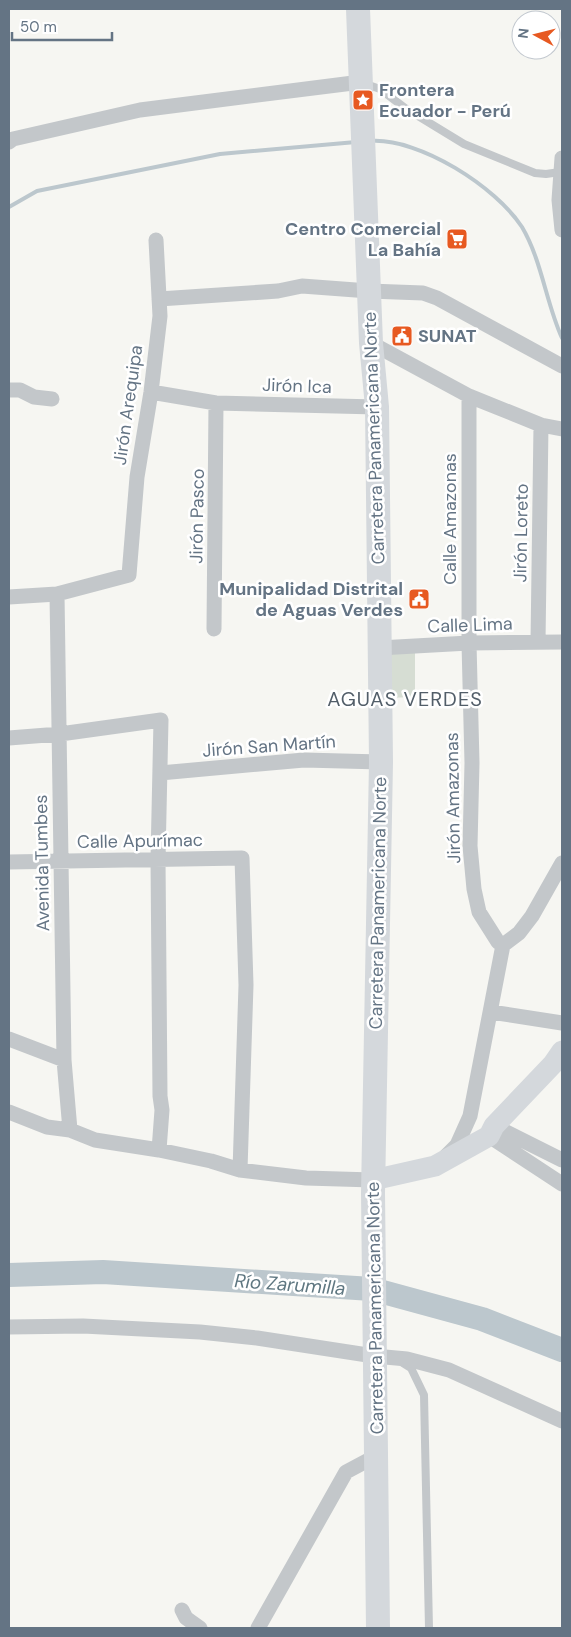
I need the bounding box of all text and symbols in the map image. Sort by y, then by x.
scale bar [12,10,112,42]
north arrow [511,10,561,60]
text: 50 m [20,17,57,37]
text: N [514,27,533,40]
place label: Frontera Ecuador - Perú [379,78,511,123]
place icon: Frontera Ecuador - Perú [351,88,375,112]
place label: Centro Comercial La Bahía [285,217,441,262]
supermarket icon: Centro Comercial La Bahía [445,227,469,251]
street label: Carretera Panamericana Norte [358,311,390,565]
public building icon: SUNAT [390,324,414,348]
place label: SUNAT [418,324,477,348]
street label: Jirón Arequipa [108,343,148,467]
street label: Jirón Ica [262,373,332,399]
street label: Calle Amazonas [438,453,462,585]
street label: Jirón Pasco [184,468,210,564]
street label: Jirón Loreto [508,483,534,583]
place label: Munipalidad Distrital de Aguas Verdes [219,577,403,622]
public building icon: Munipalidad Distrital de Aguas Verdes [407,587,431,611]
street label: Calle Lima [427,612,513,638]
district label: AGUAS VERDES [327,686,483,712]
street label: Jirón San Martín [201,729,337,763]
street label: Jirón Amazonas [440,732,466,864]
street label: Carretera Panamericana Norte [364,776,392,1030]
street label: Avenida Tumbes [29,794,55,932]
street label: Calle Apurímac [77,828,203,854]
street label: Carretera Panamericana Norte [361,1181,389,1435]
water label: Río Zarumilla [234,1268,346,1301]

